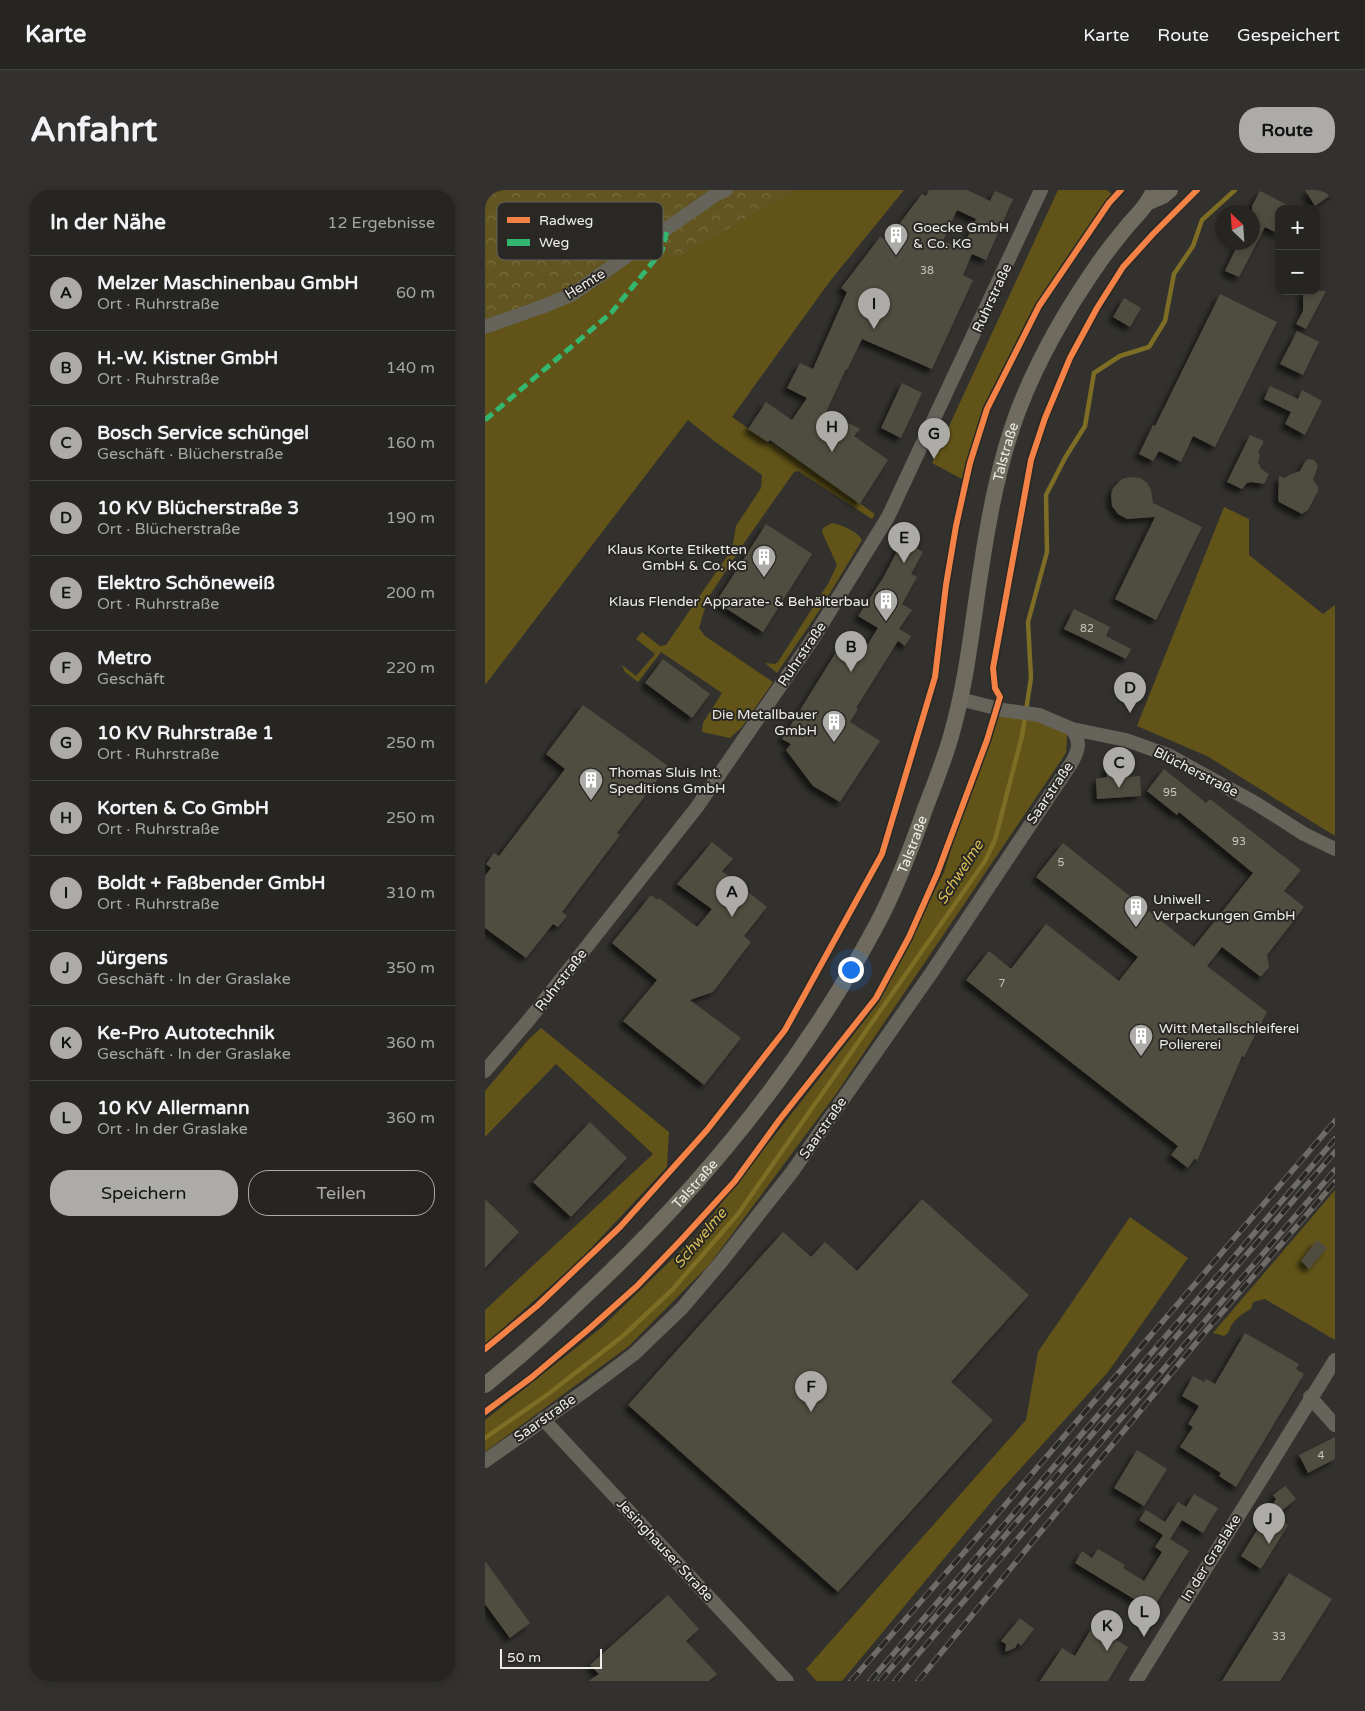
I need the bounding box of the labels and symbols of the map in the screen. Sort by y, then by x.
legend [497,202,663,260]
north arrow [1215,205,1260,250]
text: Radweg [539,212,593,229]
place label: Goecke GmbH & Co. KG [913,219,1009,252]
building icon: Goecke GmbH & Co. KG [883,222,909,256]
text: Weg [539,234,569,251]
street label: Ruhrstraße [969,261,1015,335]
house number: 38 [920,264,934,277]
street label: Hemte [562,265,608,303]
pin: I [858,288,890,329]
pin: H [816,411,848,452]
pin: G [918,418,950,459]
street label: Talstraße [989,420,1022,483]
pin: E [888,522,920,563]
place label: Klaus Korte Etiketten GmbH & Co. KG [607,541,747,574]
building icon: Klaus Korte Etiketten GmbH & Co. KG [751,544,777,578]
building icon: Klaus Flender Apparate- & Behälterbau [873,588,899,622]
place label: Klaus Flender Apparate- & Behälterbau [609,593,869,610]
street label: Ruhrstraße [774,618,830,689]
house number: 82 [1080,622,1094,635]
pin: B [835,631,867,672]
pin: D [1114,672,1146,713]
place label: Die Metallbauer GmbH [712,706,818,739]
building icon: Die Metallbauer GmbH [821,709,847,743]
street label: Blücherstraße [1151,743,1241,801]
pin: C [1103,747,1135,788]
street label: Saarstraße [1023,759,1077,827]
place label: Thomas Sluis Int. Speditions GmbH [609,764,725,797]
building icon: Thomas Sluis Int. Speditions GmbH [578,767,604,801]
house number: 95 [1163,786,1177,799]
street label: Talstraße [893,813,931,876]
water label: Schwelme [933,835,988,907]
house number: 93 [1232,835,1246,848]
house number: 5 [1058,856,1065,869]
pin: A [716,876,748,917]
place label: Uniwell - Verpackungen GmbH [1153,891,1296,924]
building icon: Uniwell - Verpackungen GmbH [1123,894,1149,928]
street label: Ruhrstraße [532,946,591,1014]
your location [838,957,864,983]
house number: 7 [999,977,1006,990]
place label: Witt Metallschleiferei Poliererei [1159,1020,1299,1053]
building icon: Witt Metallschleiferei Poliererei [1128,1023,1154,1057]
street label: Saarstraße [796,1094,850,1162]
street label: Talstraße [668,1155,721,1212]
water label: Schwelme [670,1203,731,1272]
pin: F [795,1371,827,1412]
street label: Saarstraße [511,1391,579,1445]
house number: 4 [1318,1449,1325,1462]
street label: Jesinghauser Straße [613,1495,717,1605]
pin: J [1253,1503,1285,1544]
street label: In der Graslake [1178,1511,1245,1605]
pin: L [1128,1596,1160,1637]
pin: K [1091,1610,1123,1651]
house number: 33 [1272,1630,1286,1643]
scale bar [500,1646,603,1669]

